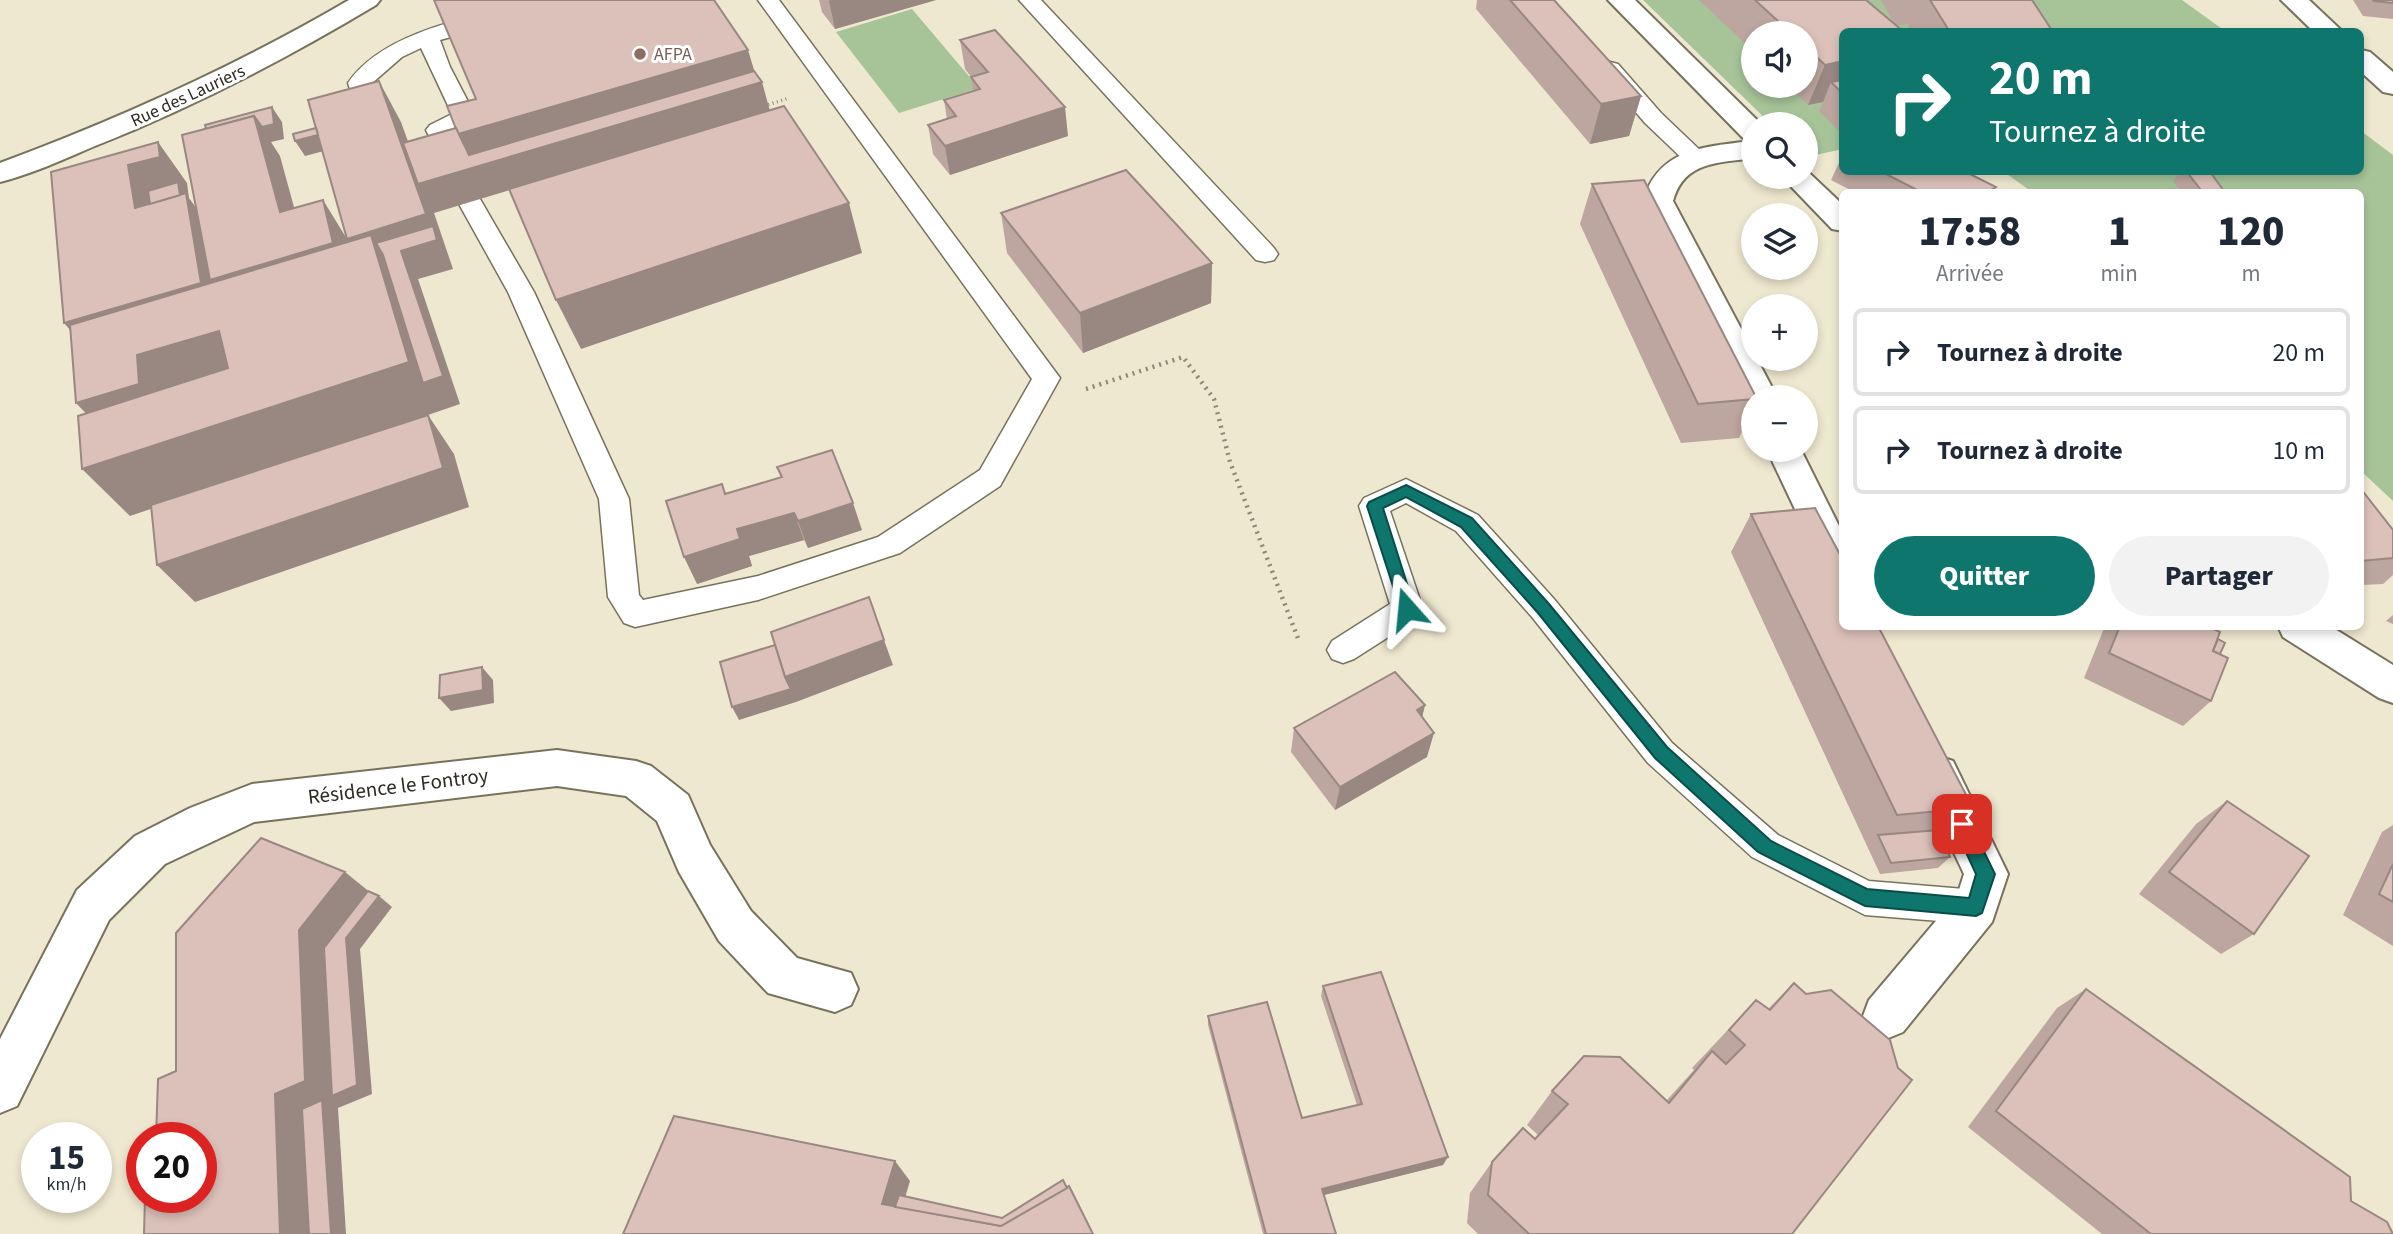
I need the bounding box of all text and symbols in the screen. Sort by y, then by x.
map controls [1741,21,1818,462]
button: sound [1741,21,1818,98]
place label: AFPA [654,42,692,67]
text: 20 m [1989,44,2093,114]
marker: AFPA [632,46,648,62]
icon: right [1874,56,1965,147]
street label: Rue des Lauriers [127,59,249,133]
text: Tournez à droite [1989,109,2206,155]
button: search [1741,112,1818,189]
text: 17:58 [1918,202,2021,262]
text: 1 [2108,202,2130,262]
text: 120 [2217,202,2285,262]
button: layers [1741,203,1818,280]
text: Arrivée [1936,257,2004,290]
text: min [2101,257,2138,290]
text: m [2241,257,2260,290]
button: + [1741,294,1818,371]
icon: right [1878,333,1916,371]
text: Tournez à droite [1937,334,2123,371]
text: 20 m [2272,334,2325,371]
button: − [1741,385,1818,462]
icon: right [1878,431,1916,469]
text: Tournez à droite [1937,432,2123,469]
text: 10 m [2272,432,2325,469]
button: Quitter [1874,536,2095,616]
button: Partager [2109,536,2329,616]
position arrow [1370,572,1444,646]
street label: Résidence le Fontroy [306,760,490,812]
pin [1932,794,1992,854]
icon: arrive [1943,805,1981,843]
speed limit sign: 20 [126,1122,217,1213]
text: 15 [48,1133,85,1183]
text: km/h [47,1172,86,1197]

